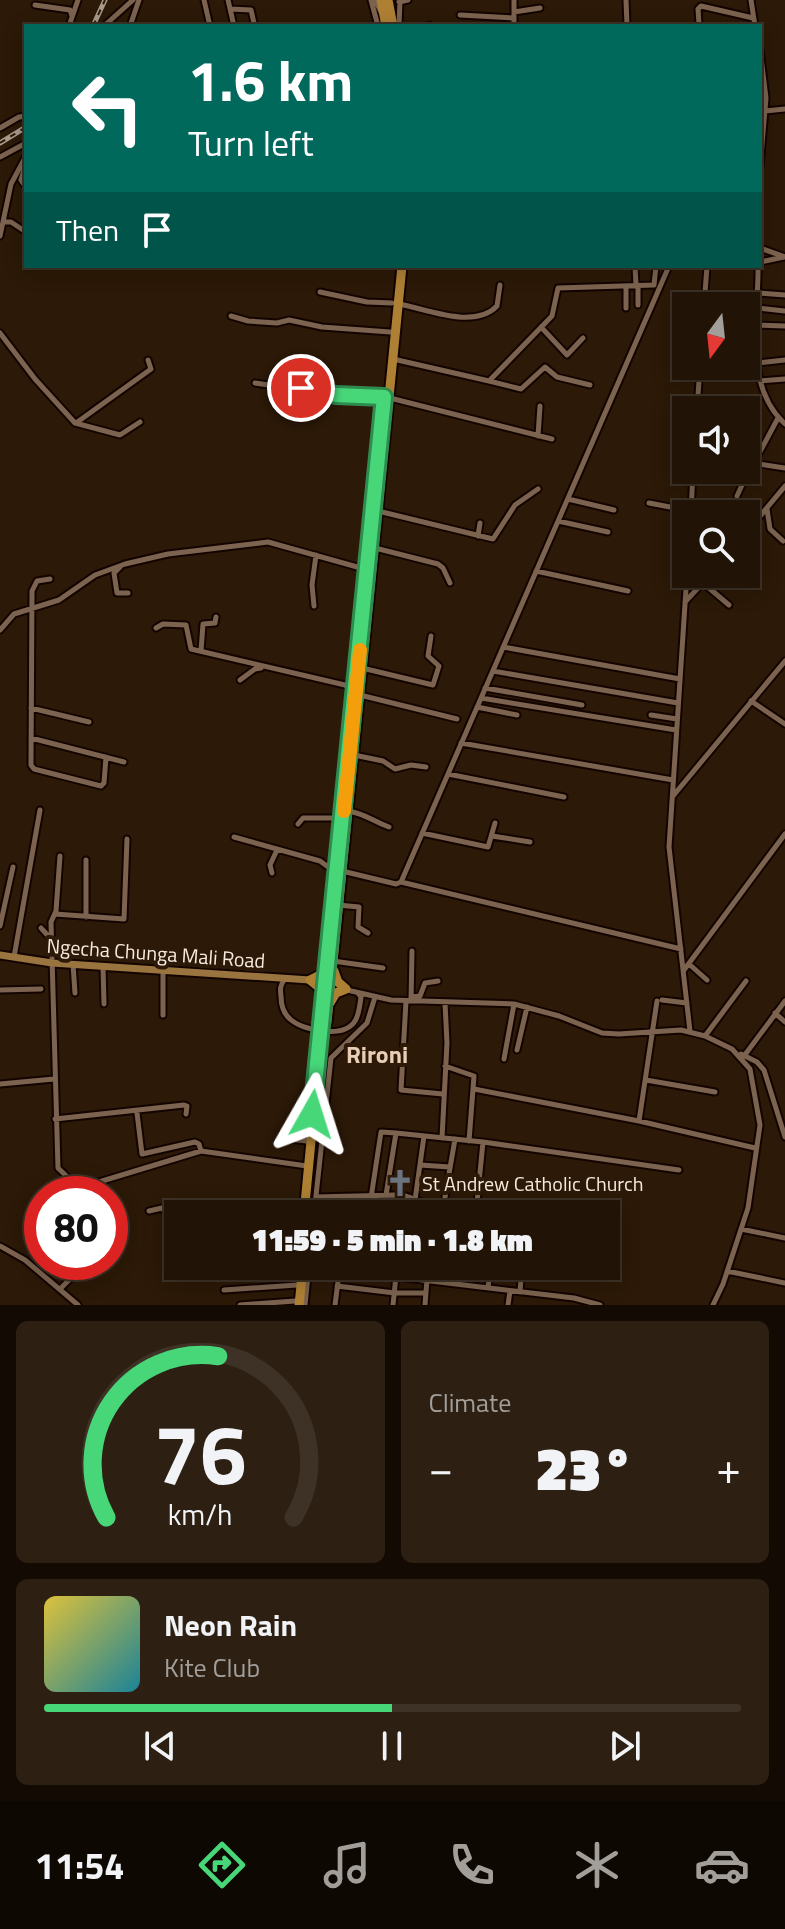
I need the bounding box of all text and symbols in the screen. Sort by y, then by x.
text: 1.6 km [188,38,353,123]
icon: left [56,56,160,160]
text: Turn left [188,115,314,170]
text: Then [56,207,119,253]
icon: arrive [135,208,179,252]
north arrow [672,292,760,380]
map controls [672,292,760,588]
pin [267,354,335,422]
icon: arrive [279,366,323,410]
button: sound [672,396,760,484]
button: search [672,500,760,588]
street label: Ngecha Chunga Mali Road [46,930,266,976]
district label: Rironi [346,1036,408,1072]
position arrow [270,1072,354,1156]
church icon: St Andrew Catholic Church [385,1168,415,1198]
place label: St Andrew Catholic Church [422,1168,643,1199]
speed limit sign: 80 [24,1176,128,1280]
text: 11:59 · 5 min · 1.8 km [251,1217,533,1263]
text: Climate [429,1383,511,1422]
text: 76 [154,1390,247,1516]
text: 23° [535,1422,634,1513]
text: − [429,1434,453,1501]
text: + [716,1434,741,1501]
text: km/h [168,1493,233,1536]
text: Neon Rain [164,1602,297,1648]
text: Kite Club [164,1648,260,1687]
icon: previous [138,1724,182,1768]
icon: pause [370,1724,414,1768]
icon: next [603,1724,647,1768]
icon: directions [194,1837,250,1893]
icon: music [319,1837,375,1893]
icon: phone [444,1837,500,1893]
icon: climate [569,1837,625,1893]
icon: car [694,1837,750,1893]
text: 11:54 [35,1838,124,1893]

